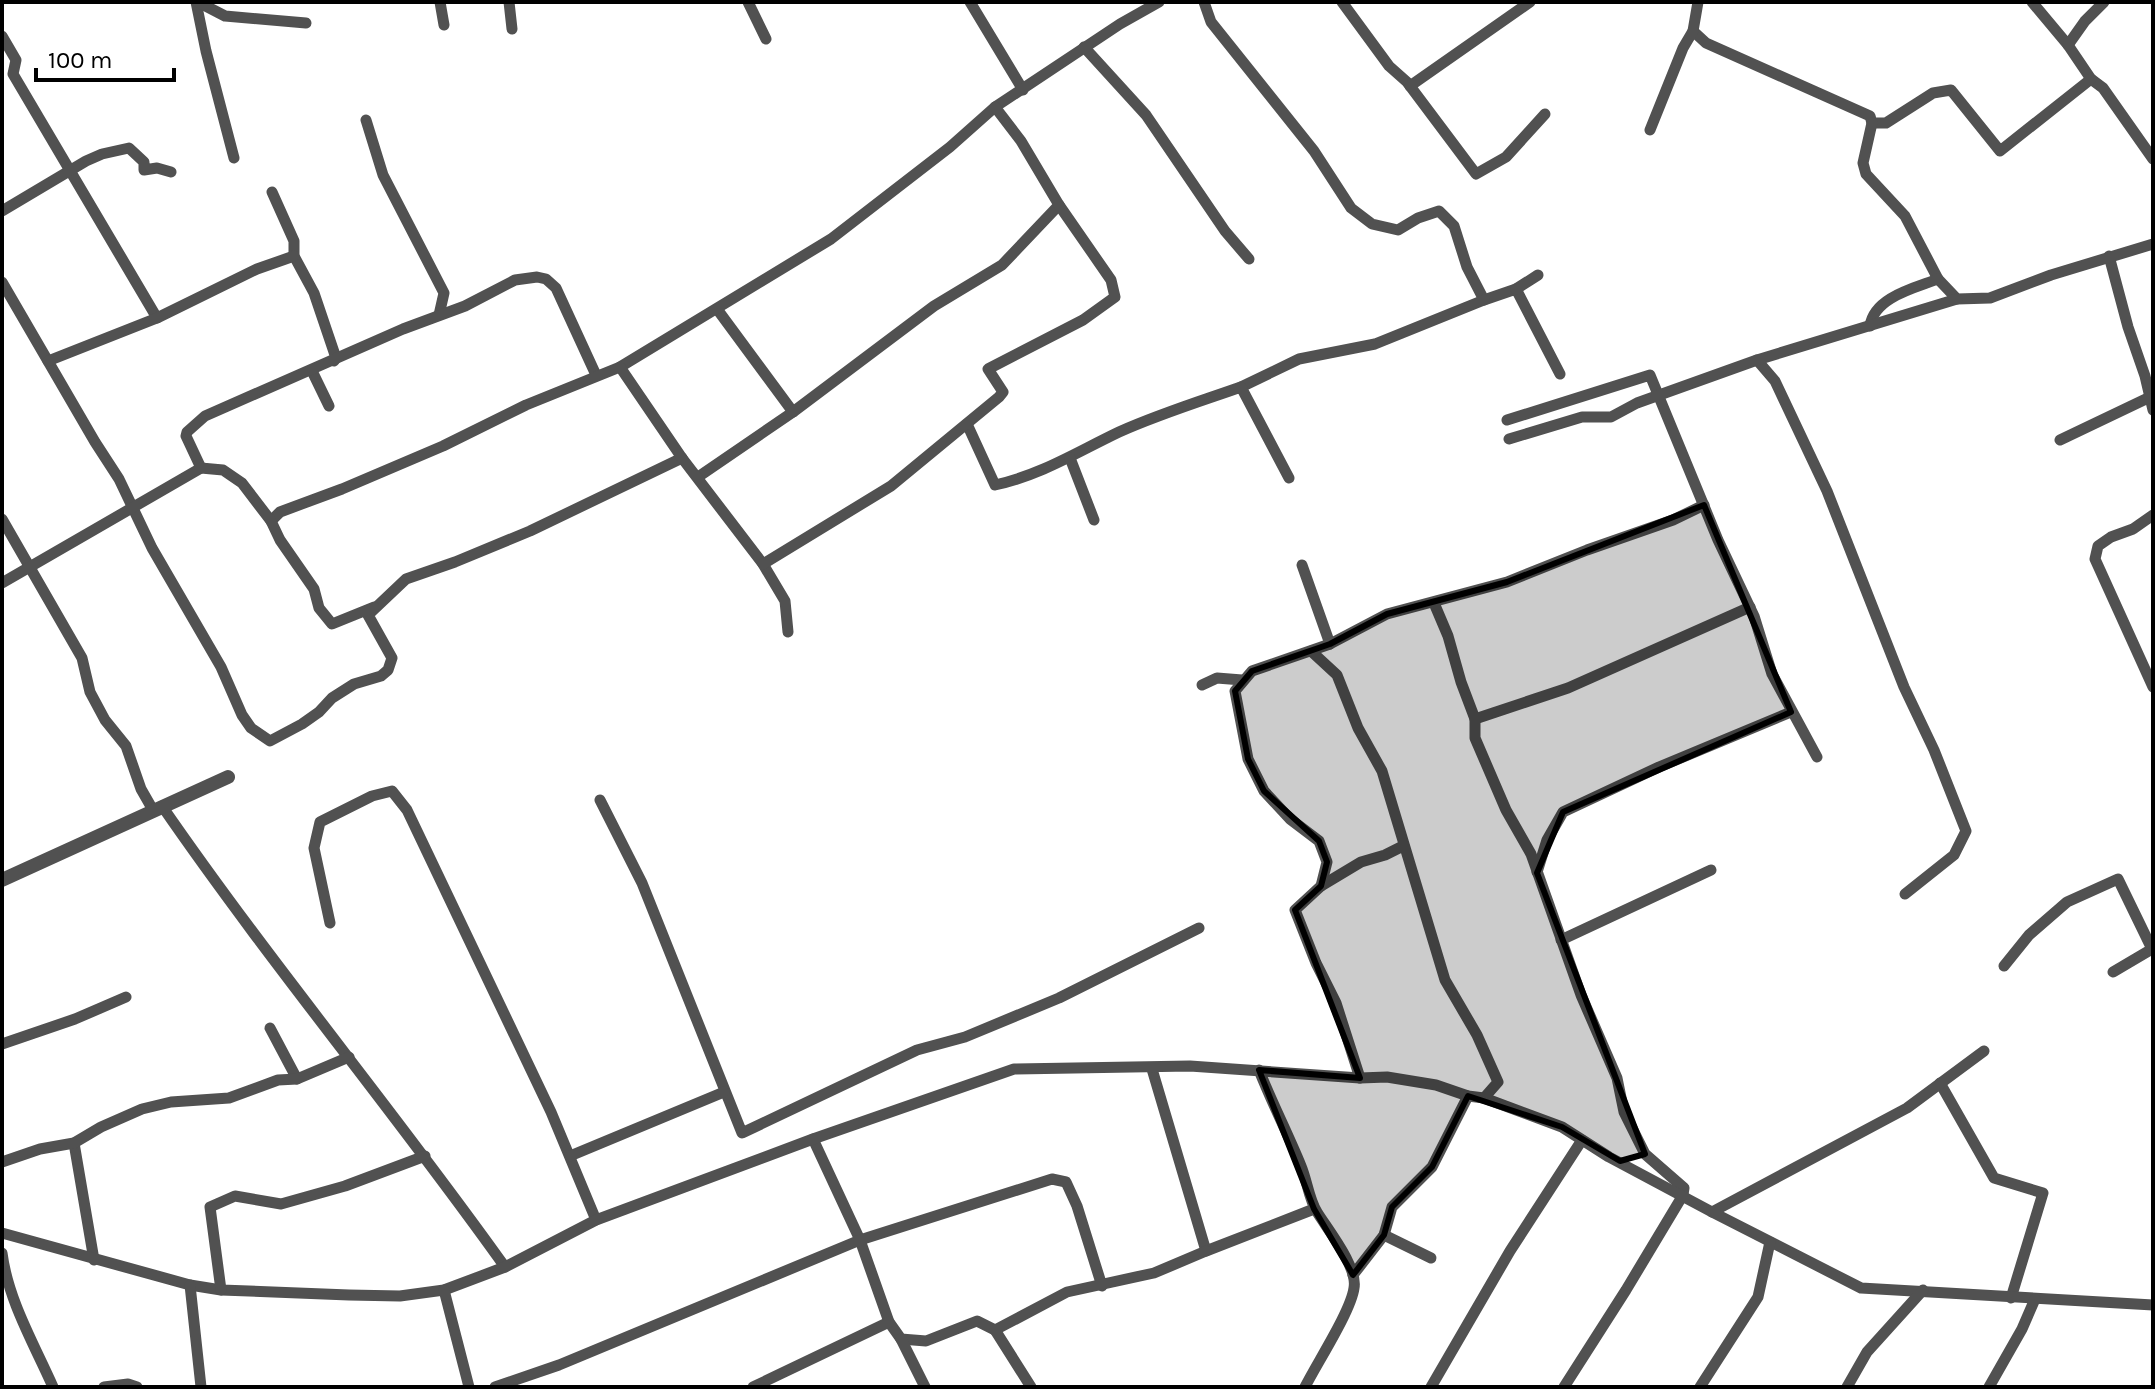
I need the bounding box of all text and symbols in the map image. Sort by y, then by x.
scale bar [36,32,174,82]
text: 100 m [48,46,113,74]

